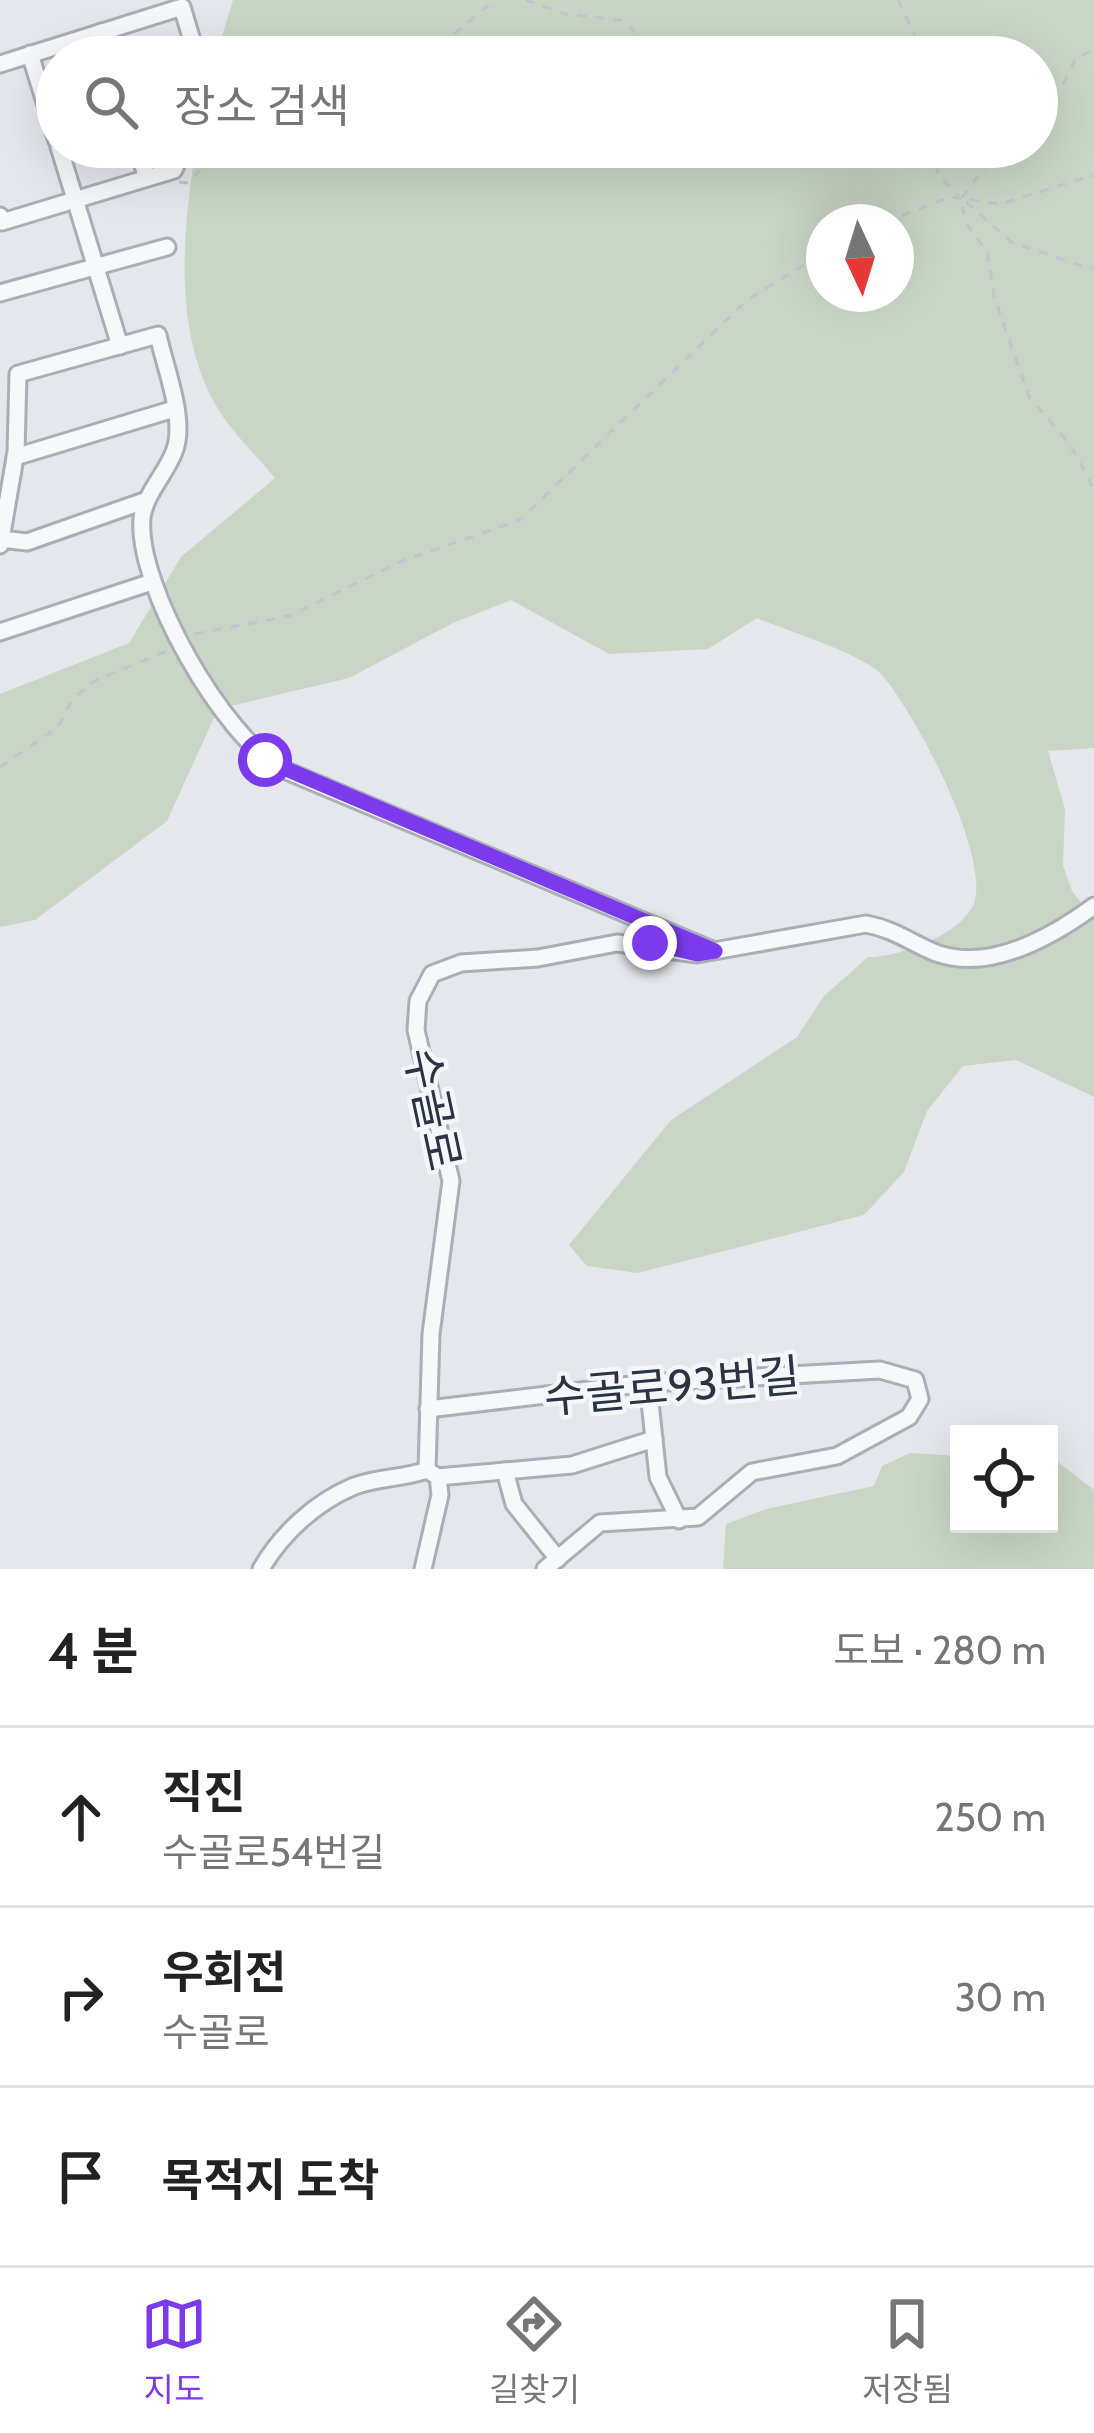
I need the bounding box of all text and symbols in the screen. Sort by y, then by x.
search box [36,36,1058,168]
icon: search [78,69,144,135]
text: 장소 검색 [174,79,350,133]
north arrow [806,204,914,312]
route start [238,733,292,787]
route end [623,916,677,970]
street label: 수골로 [394,1043,472,1175]
street label: 수골로93번길 [542,1348,802,1424]
map controls [950,1425,1058,1533]
button: locate [950,1425,1058,1533]
text: 4 분 [48,1620,138,1682]
text: 도보 · 280 m [833,1626,1046,1674]
text: 직진 [162,1765,245,1819]
icon: ahead [48,1784,114,1850]
text: 250 m [934,1793,1046,1841]
text: 수골로54번길 [162,1828,385,1876]
text: 우회전 [162,1945,286,1999]
icon: right [48,1964,114,2030]
text: 30 m [955,1973,1046,2021]
text: 수골로 [162,2008,270,2056]
icon: arrive [48,2144,114,2210]
text: 목적지 도착 [162,2153,379,2207]
tab: 지도 [141,2291,207,2411]
tab: 길찾기 [489,2291,580,2411]
tab: 저장됨 [862,2291,953,2411]

